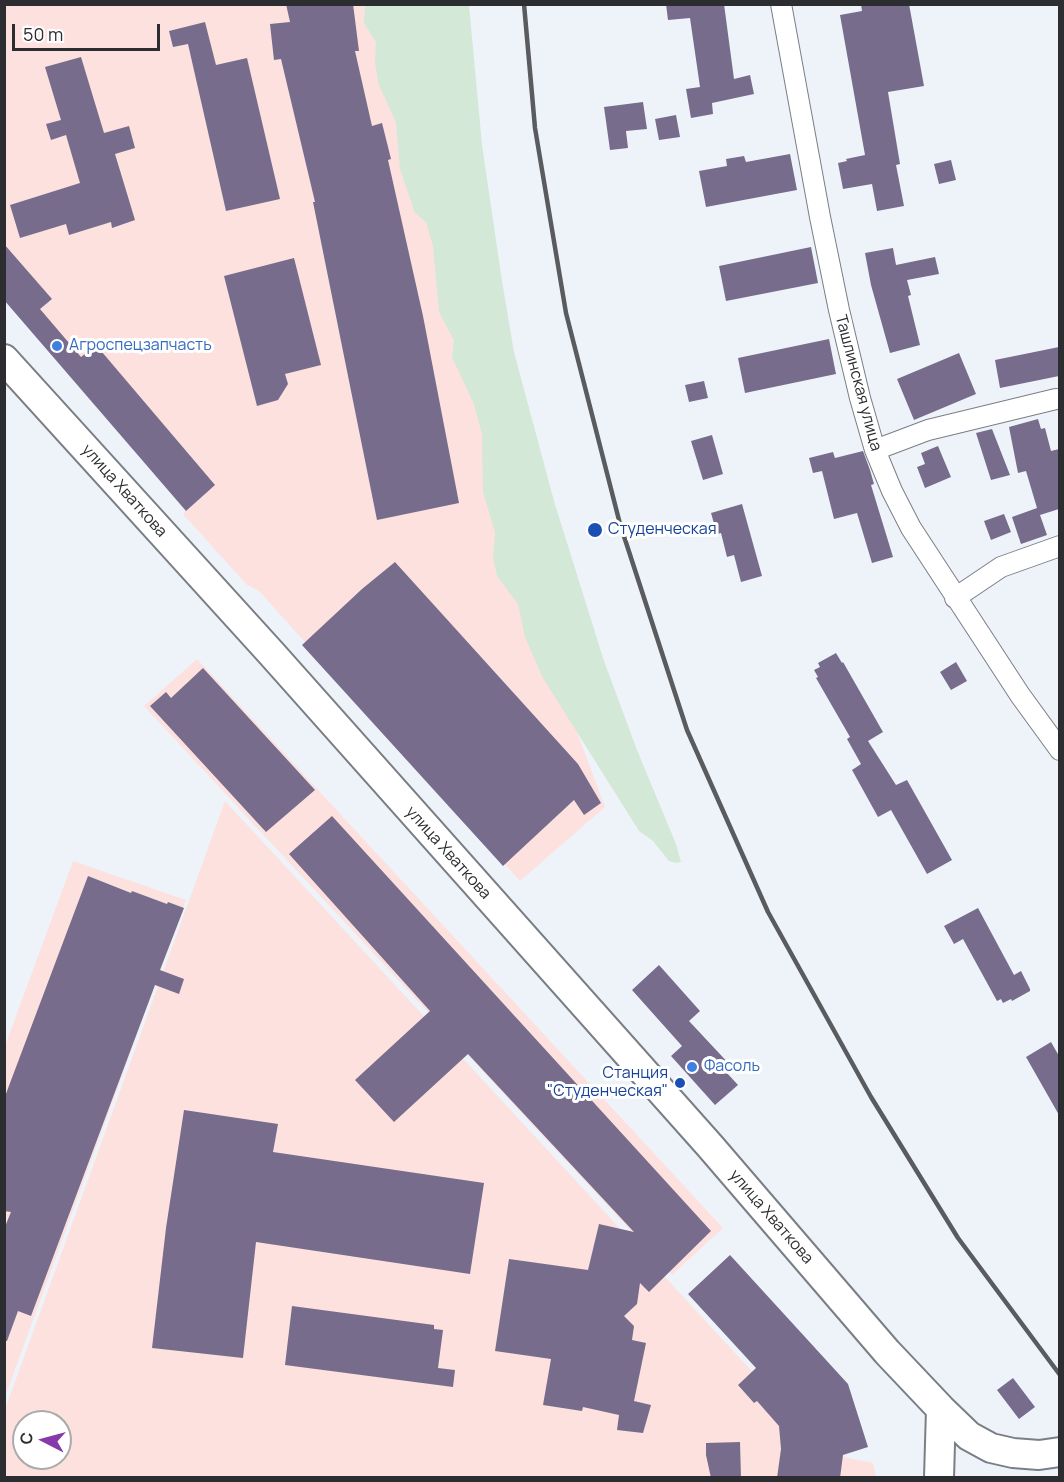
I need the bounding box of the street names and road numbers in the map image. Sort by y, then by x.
street label: Ташлинская улица [831,313,885,453]
street label: улица Хваткова [77,441,171,541]
street label: улица Хваткова [401,803,495,903]
street label: улица Хваткова [725,1166,817,1268]

